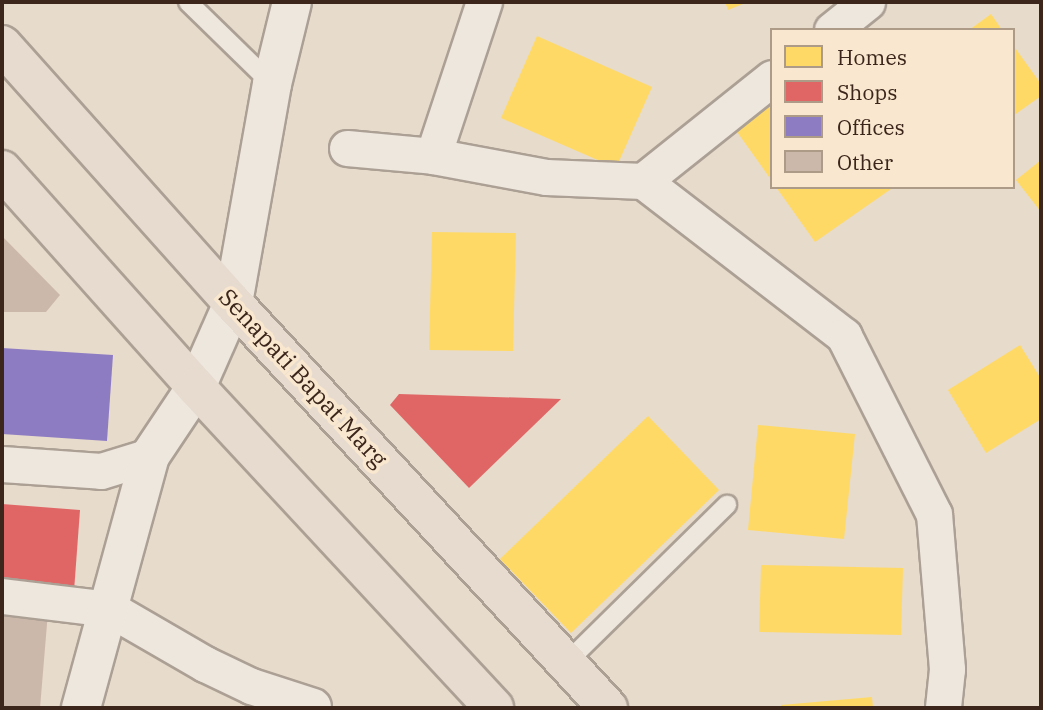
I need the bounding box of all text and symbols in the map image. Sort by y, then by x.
legend [770,28,1015,189]
text: Homes [837,43,907,71]
text: Shops [837,78,897,106]
text: Offices [837,113,905,141]
text: Other [837,148,893,176]
street label: Senapati Bapat Marg [213,283,393,473]

